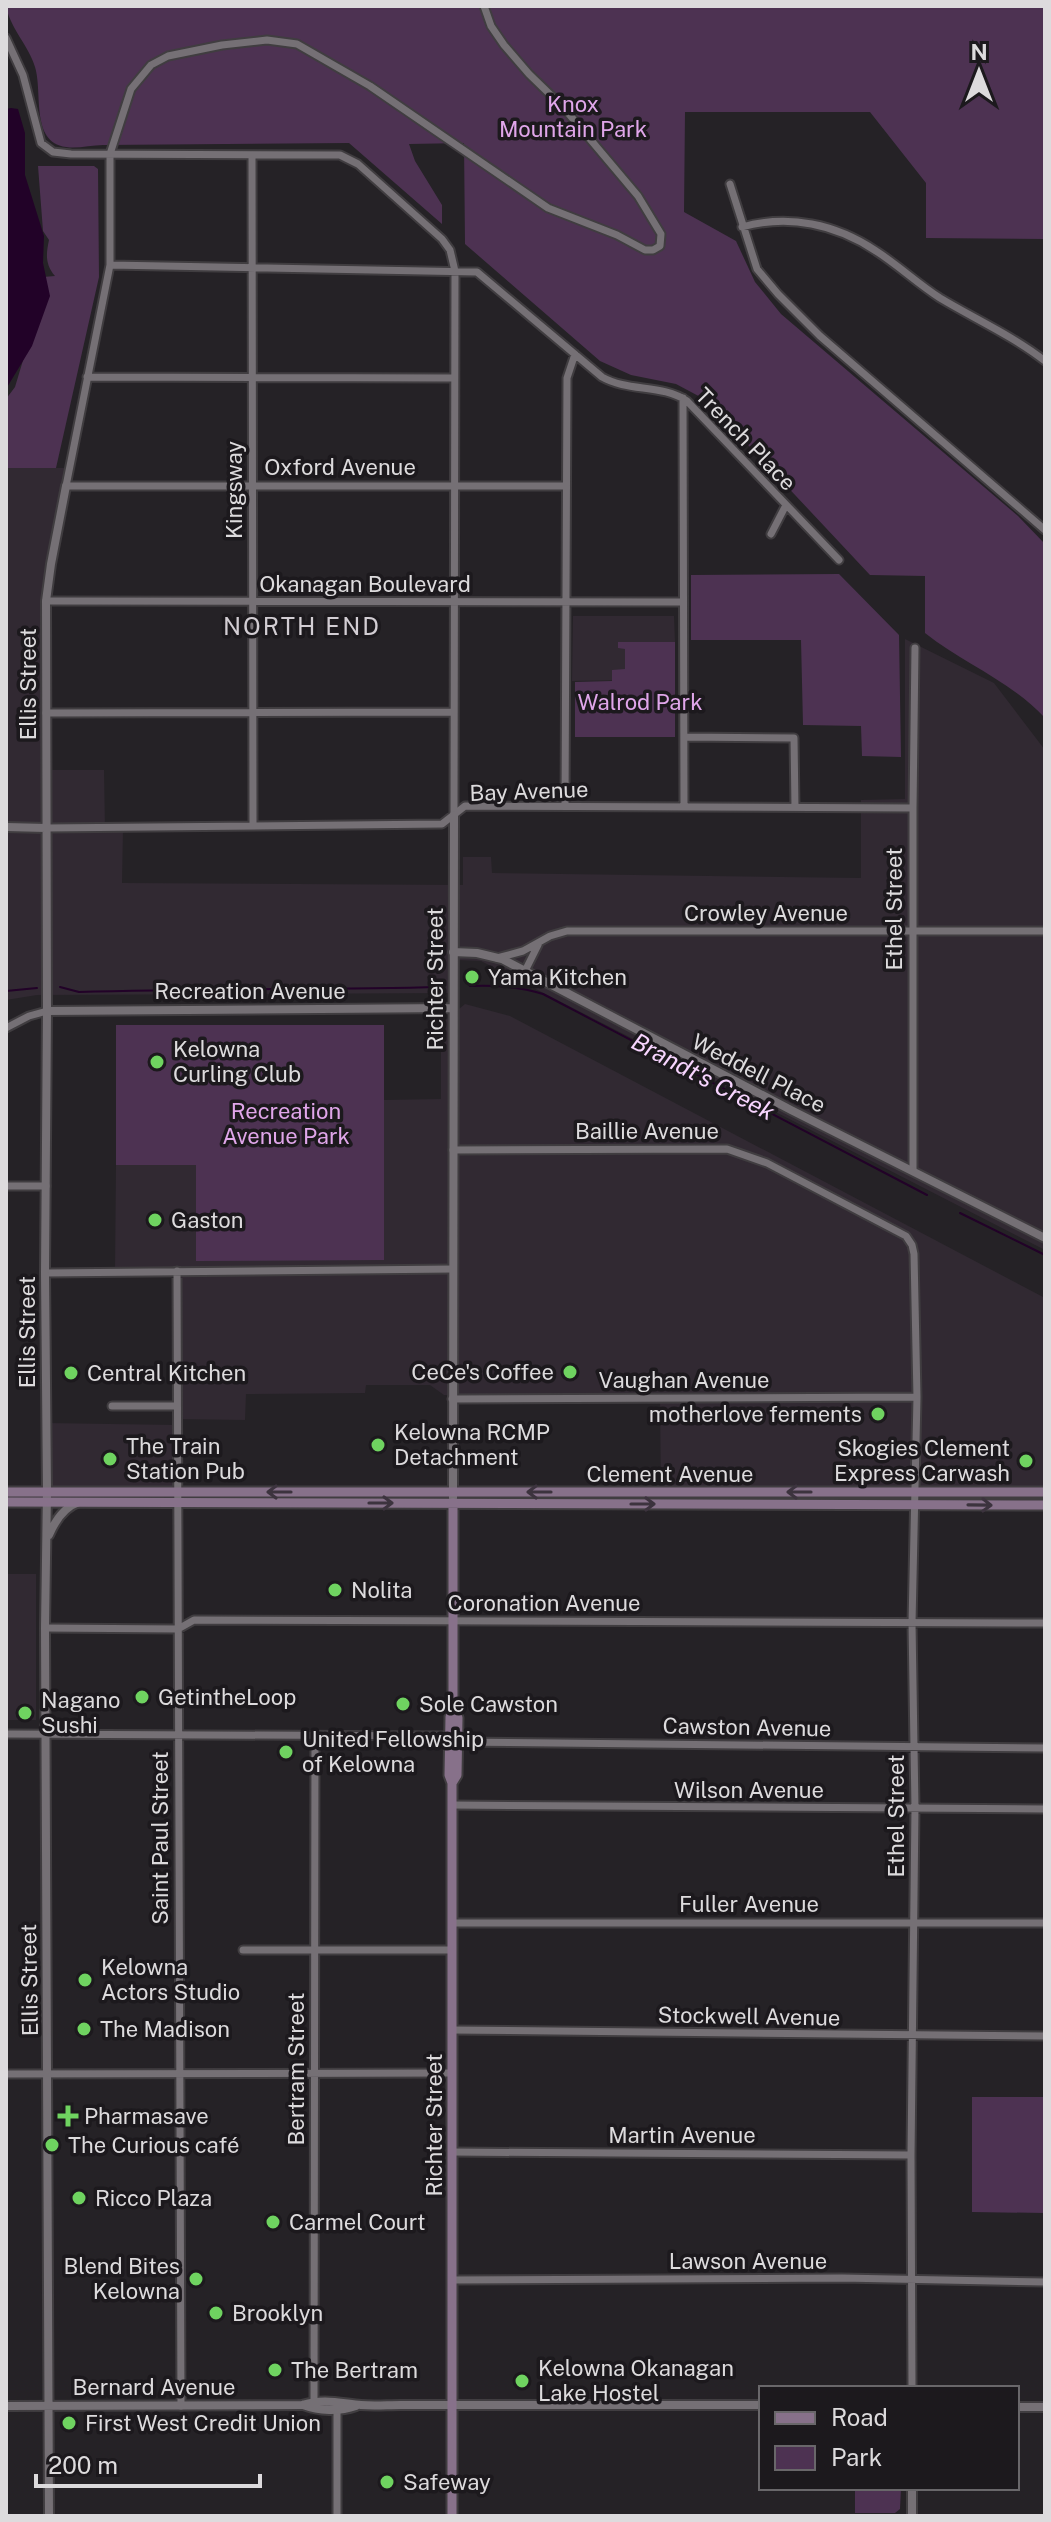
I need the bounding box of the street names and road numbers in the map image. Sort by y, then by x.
street label: Trench Place [691,382,801,496]
street label: Kingsway [221,441,247,539]
street label: Oxford Avenue [264,454,416,480]
street label: Okanagan Boulevard [259,571,471,597]
street label: Ellis Street [15,628,41,740]
street label: Bay Avenue [469,776,589,806]
street label: Ethel Street [881,847,907,971]
street label: Crowley Avenue [684,900,848,926]
street label: Richter Street [422,907,448,1051]
street label: Recreation Avenue [154,978,346,1004]
street label: Weddell Place [688,1028,830,1118]
street label: Baillie Avenue [575,1118,719,1144]
street label: Ellis Street [14,1276,40,1388]
street label: Vaughan Avenue [599,1367,769,1393]
street label: Clement Avenue [587,1461,753,1487]
street label: Coronation Avenue [448,1590,640,1616]
street label: Cawston Avenue [662,1713,832,1741]
street label: Saint Paul Street [147,1751,173,1925]
street label: Ethel Street [883,1754,909,1878]
street label: Wilson Avenue [674,1777,824,1803]
street label: Fuller Avenue [679,1891,819,1917]
street label: Ellis Street [15,1924,43,2036]
street label: Bertram Street [283,1992,309,2146]
street label: Stockwell Avenue [657,2001,841,2031]
street label: Richter Street [421,2053,447,2197]
street label: Martin Avenue [608,2122,756,2148]
street label: Lawson Avenue [669,2248,827,2274]
street label: Bernard Avenue [72,2374,236,2400]

